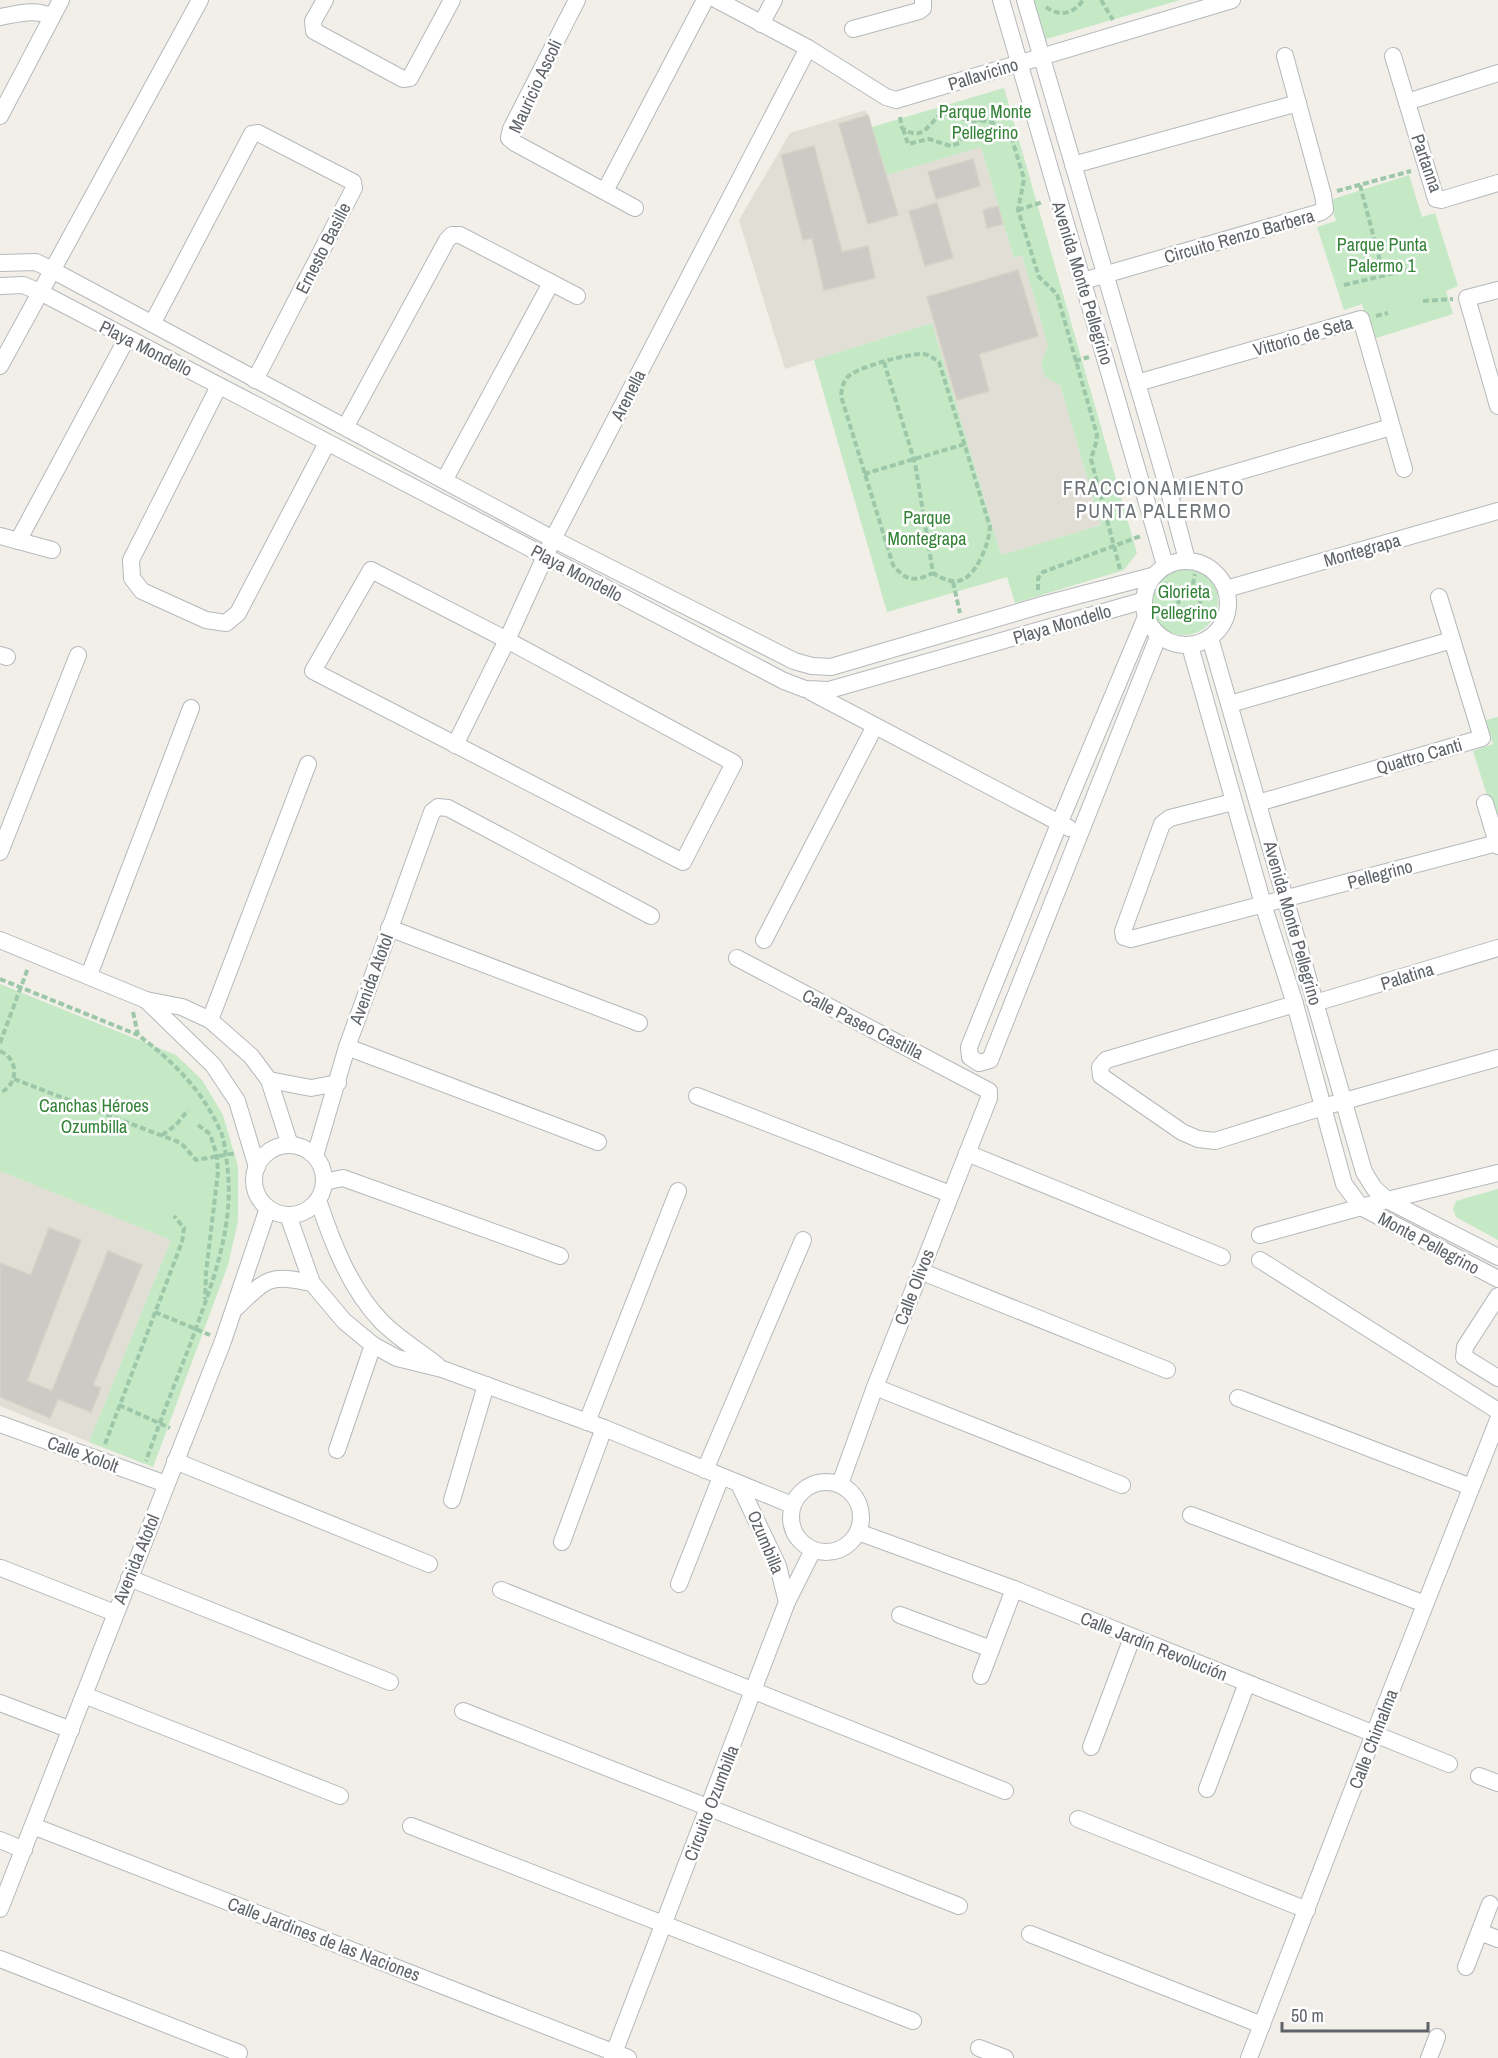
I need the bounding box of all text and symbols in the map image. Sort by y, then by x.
street label: Mauricio Ascoli [502,35,568,137]
street label: Pallavicino [945,51,1021,97]
park label: Parque Monte Pellegrino [939,99,1031,145]
street label: Partanna [1405,131,1449,195]
street label: Avenida Monte Pellegrino [1046,197,1120,368]
street label: Ernesto Basille [289,198,357,298]
street label: Circuito Renzo Barbera [1161,203,1317,269]
park label: Parque Punta Palermo 1 [1337,232,1427,278]
street label: Vittorio de Seta [1250,310,1356,362]
street label: Playa Mondello [95,314,197,382]
street label: Arenella [604,365,651,426]
district label: FRACCIONAMIENTO PUNTA PALERMO [1063,474,1245,524]
park label: Parque Montegrapa [888,505,966,551]
street label: Montegrapa [1321,527,1403,573]
street label: Playa Mondello [527,538,627,608]
park label: Glorieta Pellegrino [1151,579,1217,625]
street label: Playa Mondello [1010,598,1114,650]
street label: Quattro Canti [1373,732,1465,780]
street label: Avenida Monte Pellegrino [1257,837,1328,1008]
street label: Pellegrino [1345,853,1415,895]
street label: Avenida Atotol [343,930,399,1029]
street label: Palatina [1377,956,1437,996]
street label: Calle Paseo Castilla [798,983,928,1065]
park label: Canchas Héroes Ozumbilla [39,1093,149,1139]
street label: Monte Pellegrino [1374,1206,1484,1280]
street label: Calle Olivos [888,1245,940,1329]
street label: Calle Xololt [44,1430,122,1478]
street label: Ozumbilla [742,1507,790,1577]
street label: Avenida Atotol [106,1510,165,1609]
street label: Calle Jardín Revolución [1077,1605,1231,1687]
street label: Calle Chimalma [1343,1686,1403,1792]
street label: Circuito Ozumbilla [677,1741,745,1865]
street label: Calle Jardines de las Naciones [224,1891,424,1987]
scale bar [1282,1995,1428,2033]
text: 50 m [1291,2003,1324,2028]

